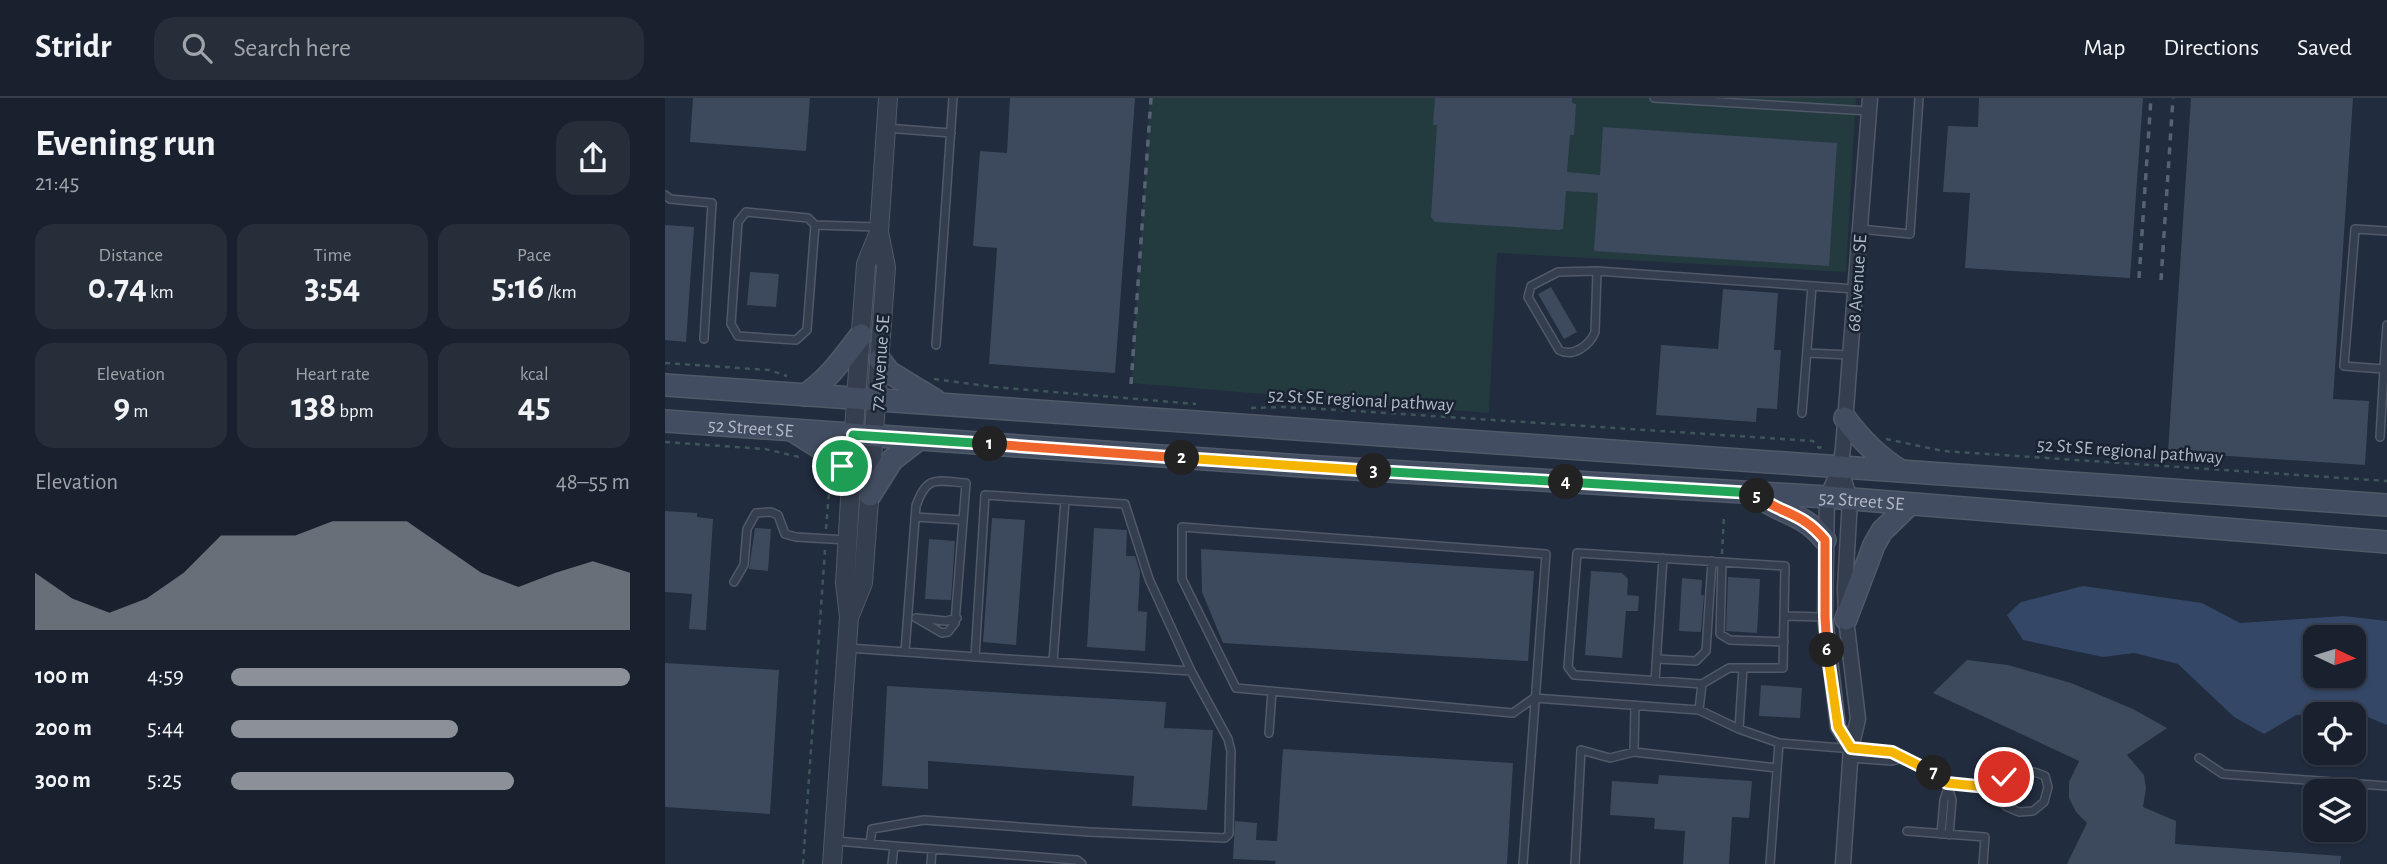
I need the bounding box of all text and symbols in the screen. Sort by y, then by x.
search box [154,17,644,80]
icon: search [178,29,216,67]
text: Stridr [35,31,112,64]
text: Search here [234,35,351,61]
text: Map [2083,36,2125,60]
text: Directions [2163,36,2259,60]
text: Saved [2297,36,2352,60]
button: share [556,121,630,195]
text: Evening run [35,125,216,163]
text: 21:45 [35,172,79,195]
street label: 68 Avenue SE [1845,234,1870,333]
text: Distance [99,246,163,265]
text: Time [314,246,351,265]
text: Pace [517,246,551,265]
text: 0.74 [88,270,147,305]
text: 3:54 [305,270,360,305]
text: 5:16 [492,270,544,305]
text: km [147,283,174,302]
text: /km [544,283,577,302]
street label: 72 Avenue SE [868,314,893,412]
text: Elevation [96,365,165,384]
text: Heart rate [295,365,370,384]
text: kcal [520,365,549,384]
street label: 52 St SE regional pathway [1267,386,1455,415]
text: 9 [113,389,130,424]
text: 138 [291,389,336,424]
text: 45 [518,389,551,424]
text: m [130,402,148,421]
text: bpm [336,402,374,421]
street label: 52 Street SE [707,416,794,441]
pin: 1 [973,426,1007,462]
text: 1 [986,434,993,453]
pin [812,436,872,496]
street label: 52 St SE regional pathway [2036,436,2224,467]
pin: 2 [1165,440,1199,476]
icon: arrive [823,447,861,485]
text: 2 [1177,448,1186,467]
pin: 3 [1357,454,1391,488]
text: 3 [1369,461,1378,480]
pin: 4 [1549,464,1583,500]
text: Elevation [35,471,118,494]
text: 48–55 m [556,471,630,494]
text: 4 [1561,472,1570,491]
pin: 5 [1739,478,1775,514]
text: 5 [1752,486,1761,505]
street label: 52 Street SE [1818,489,1905,514]
north arrow [2303,625,2366,688]
map controls [2303,625,2366,842]
pin: 6 [1809,632,1845,668]
text: 6 [1822,640,1831,659]
text: 100 m [35,665,89,688]
text: 4:59 [147,665,184,688]
button: locate [2303,702,2366,765]
text: 200 m [35,717,92,740]
text: 5:44 [147,717,184,740]
pin [1974,747,2034,807]
pin: 7 [1917,756,1951,790]
icon: check [1985,758,2023,796]
text: 7 [1929,763,1938,782]
text: 300 m [35,769,91,792]
text: 5:25 [147,769,182,792]
button: layers [2303,779,2366,842]

